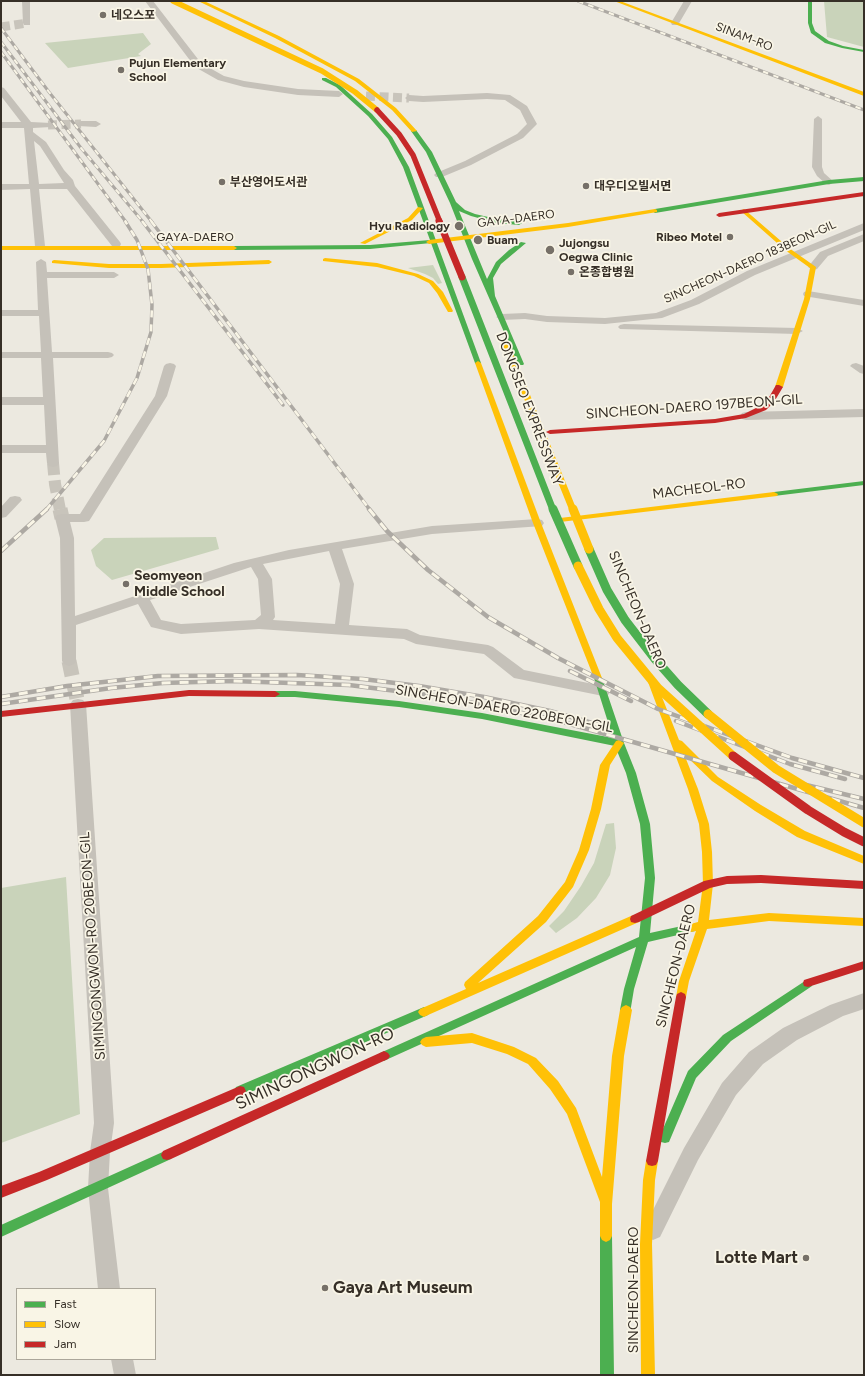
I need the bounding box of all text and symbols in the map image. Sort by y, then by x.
place label: 네오스포 [111,8,155,22]
marker: 네오스포 [98,10,108,20]
street label: SINAM-RO [713,20,775,54]
place label: Pujun Elementary School [129,56,226,84]
marker: Pujun Elementary School [116,65,126,75]
place label: 부산영어도서관 [230,175,307,189]
marker: 부산영어도서관 [217,177,227,187]
place label: 대우디오빌서면 [594,179,671,193]
marker: 대우디오빌서면 [581,181,591,191]
street label: GAYA-DAERO [477,207,555,231]
street label: SINCHEON-DAERO 183BEON-GIL [662,217,838,307]
place label: Hyu Radiology [369,219,450,233]
marker: Hyu Radiology [453,220,465,232]
street label: GAYA-DAERO [156,230,234,244]
place label: Ribeo Motel [656,230,722,244]
marker: Ribeo Motel [725,232,735,242]
place label: Buam [487,233,518,247]
marker: Buam [472,234,484,246]
place label: Jujongsu Oegwa Clinic [559,236,633,264]
marker: Jujongsu Oegwa Clinic [544,244,556,256]
place label: 온종합병원 [579,265,634,279]
marker: 온종합병원 [566,267,576,277]
street label: DONGSEO EXPRESSWAY [492,330,566,488]
street label: SINCHEON-DAERO 197BEON-GIL [585,391,803,423]
street label: MACHEOL-RO [652,475,746,503]
street label: SINCHEON-DAERO [605,548,669,672]
place label: Seomyeon Middle School [134,568,225,600]
marker: Seomyeon Middle School [121,579,131,589]
street label: SINCHEON-DAERO 220BEON-GIL [394,682,614,736]
street label: SIMINGONGWON-RO 20BEON-GIL [77,831,109,1061]
street label: SINCHEON-DAERO [653,903,699,1029]
street label: SIMINGONGWON-RO [232,1023,398,1115]
street label: SINCHEON-DAERO [626,1227,642,1353]
place label: Lotte Mart [715,1248,798,1268]
marker: Lotte Mart [801,1253,811,1263]
place label: Gaya Art Museum [333,1278,473,1298]
marker: Gaya Art Museum [320,1283,330,1293]
legend [16,1288,156,1360]
text: Fast [54,1297,77,1311]
text: Slow [54,1317,80,1331]
text: Jam [54,1337,77,1351]

